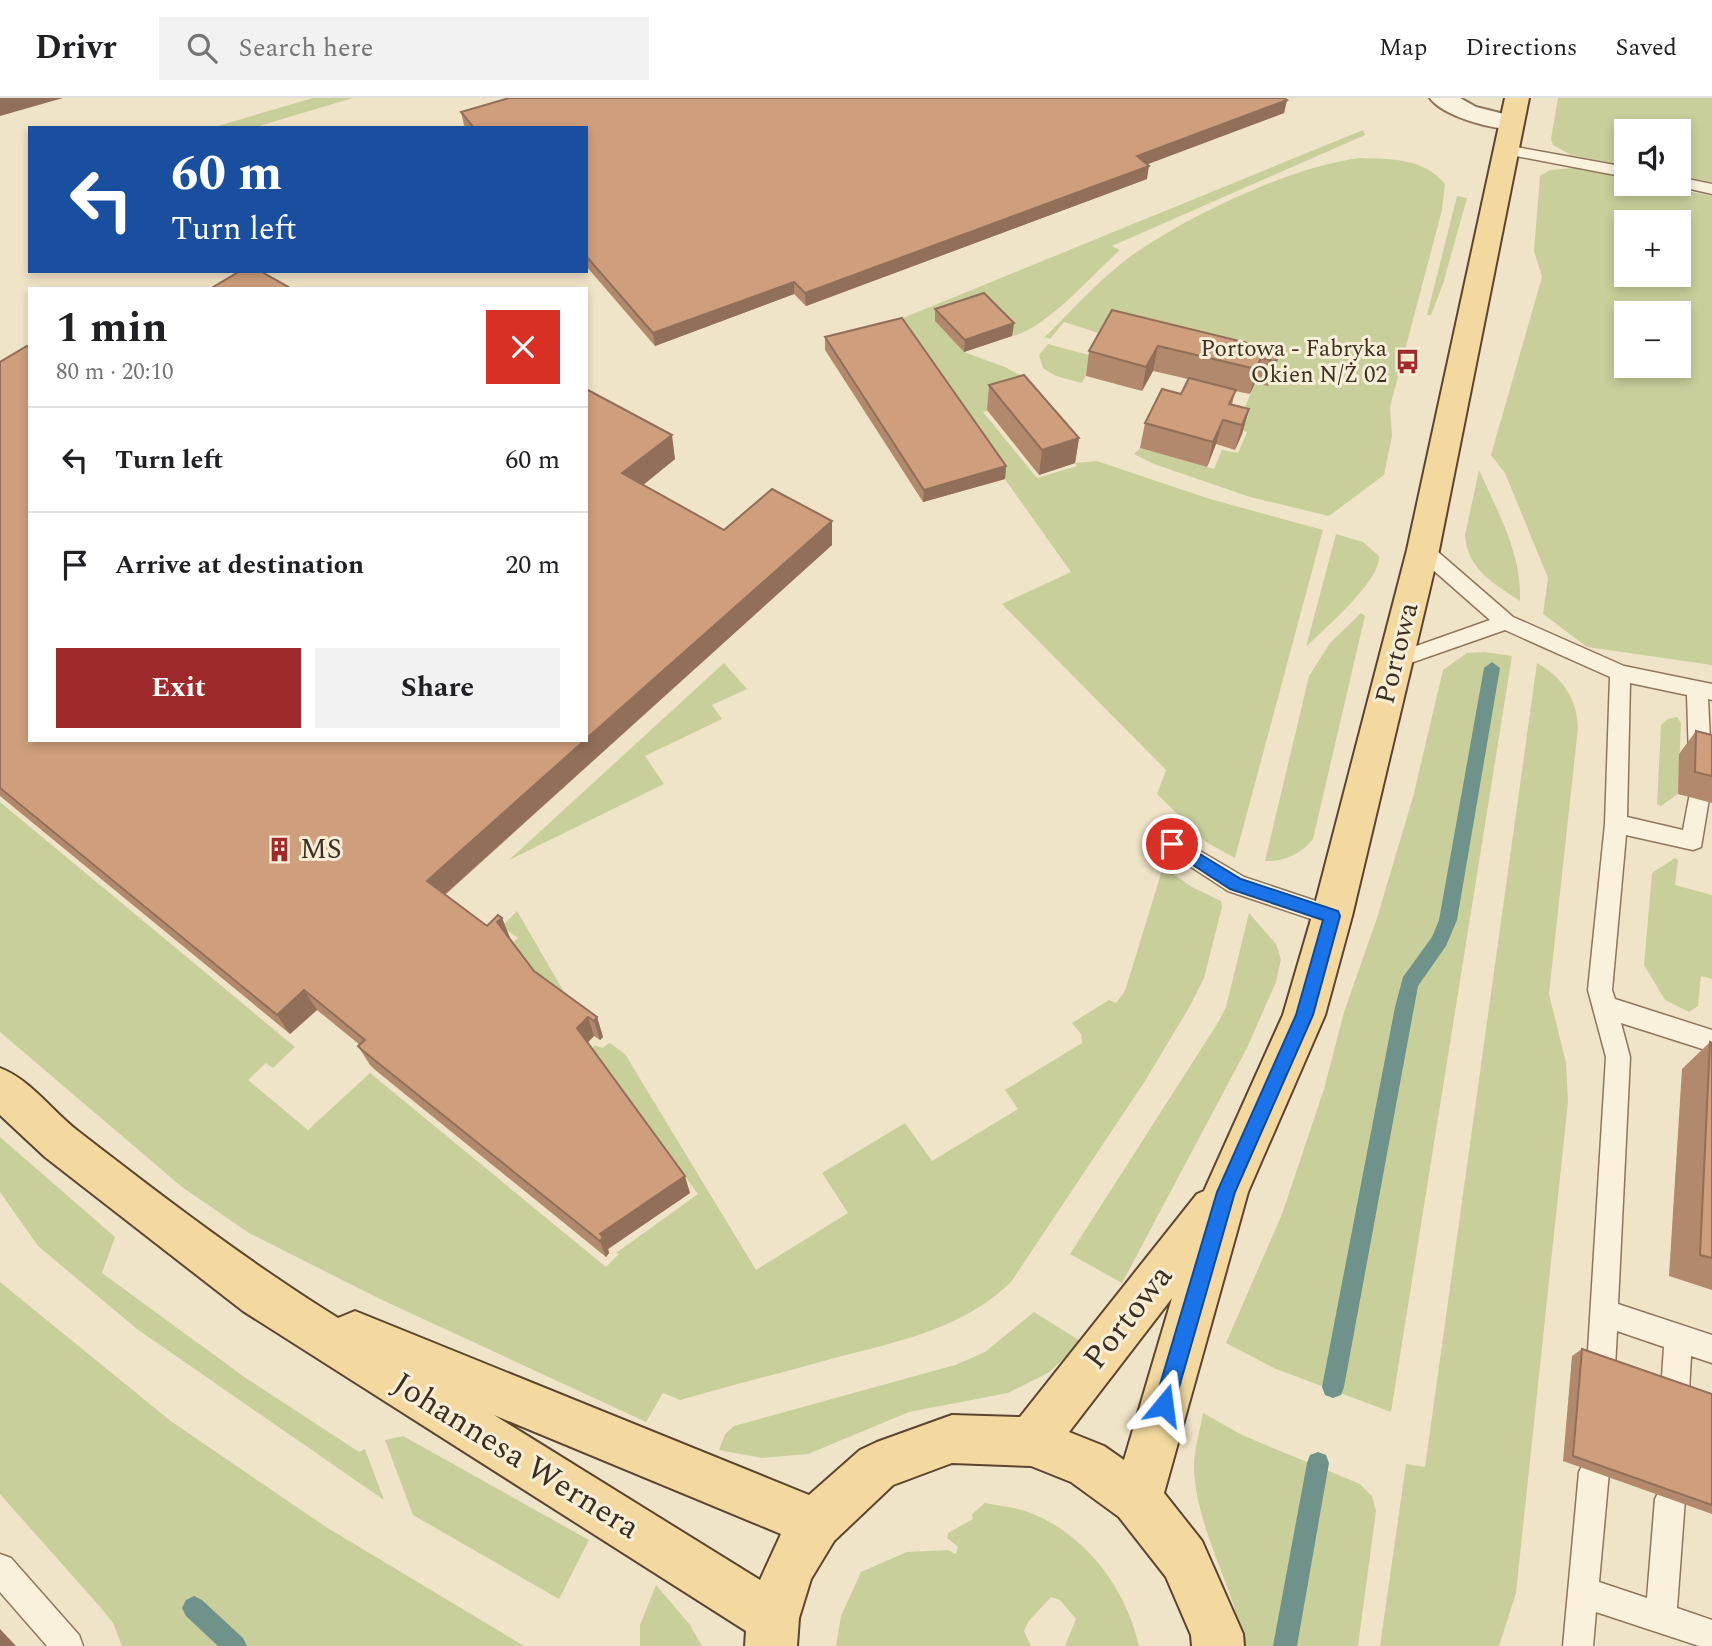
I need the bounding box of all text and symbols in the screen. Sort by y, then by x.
search box [159,17,649,80]
text: Drivr [35,23,117,73]
text: Search here [239,28,373,68]
icon: search [183,29,221,67]
text: Map [1379,30,1427,66]
text: Directions [1465,30,1577,66]
text: Saved [1615,30,1677,66]
map controls [1614,119,1691,378]
button: sound [1614,119,1691,196]
text: 60 m [171,137,282,212]
icon: left [56,154,147,245]
text: Turn left [171,205,297,254]
button: + [1614,210,1691,287]
text: 1 min [56,297,168,360]
button: − [1614,301,1691,378]
button: close [486,310,560,384]
place label: Portowa - Fabryka Okien N/Ż 02 [1200,332,1387,393]
bus stop icon: Portowa - Fabryka Okien N/Ż 02 [1393,348,1421,376]
text: 80 m · 20:10 [56,355,174,390]
text: Turn left [115,440,223,480]
text: 60 m [505,440,560,480]
icon: left [56,441,94,479]
text: Arrive at destination [115,545,364,585]
text: 20 m [505,545,560,585]
icon: arrive [56,546,94,584]
street label: Portowa [1364,597,1430,708]
button: Exit [56,648,301,728]
button: Share [315,648,560,728]
pin [1142,814,1202,874]
icon: arrive [1153,825,1191,863]
place label: MS [300,828,342,871]
building icon: MS [266,835,294,863]
street label: Portowa [1071,1254,1185,1380]
street label: Johannesa Wernera [382,1360,650,1552]
position arrow [1127,1368,1201,1442]

